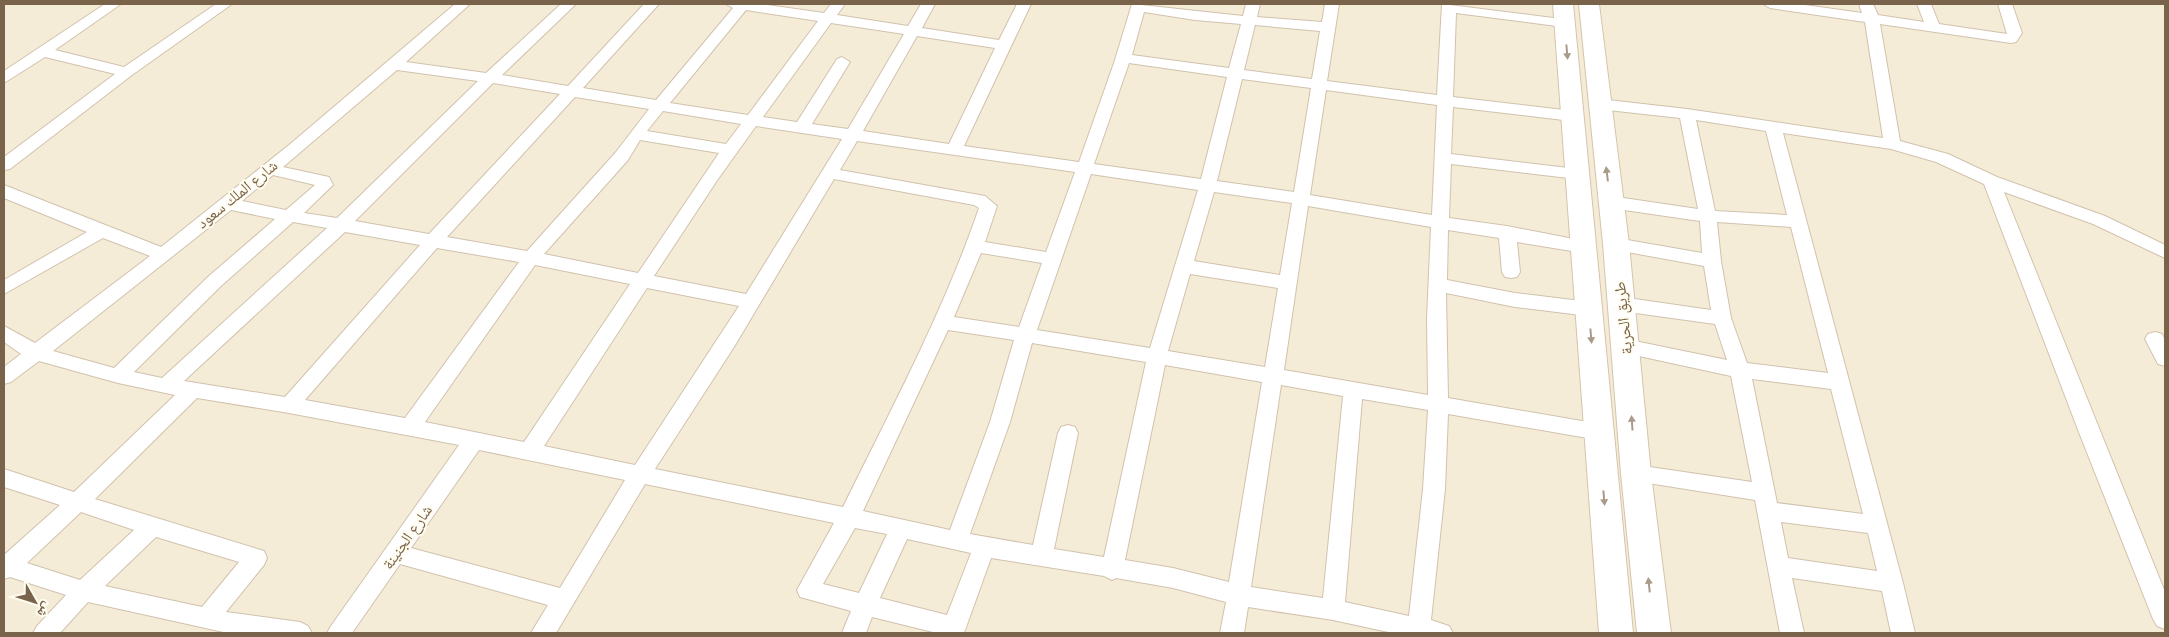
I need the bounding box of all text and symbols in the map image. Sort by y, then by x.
one-way arrow [1563,45,1571,61]
street label: شارع الملك سعود [193,156,282,233]
one-way arrow [1603,166,1611,182]
street label: طريق الحرية [1610,280,1637,356]
one-way arrow [1587,329,1595,345]
one-way arrow [1628,415,1636,431]
one-way arrow [1601,491,1609,507]
street label: شارع الجنينة [378,501,437,573]
one-way arrow [1645,576,1653,592]
north arrow [10,577,60,627]
text: ش [33,599,56,621]

